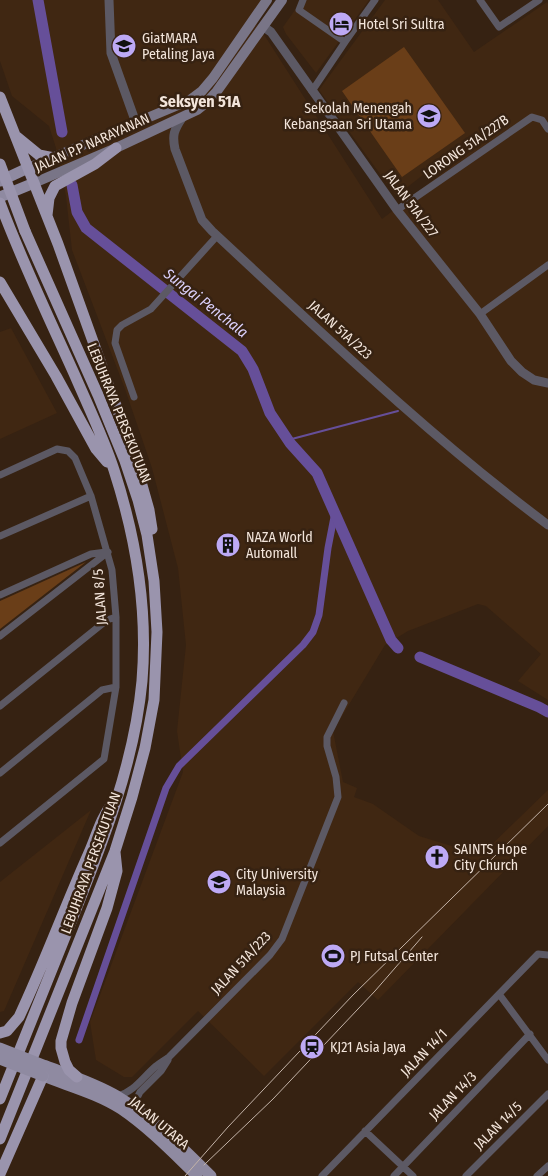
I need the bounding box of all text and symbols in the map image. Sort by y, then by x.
hotel icon: Hotel Sri Sultra [328,11,354,37]
place label: Hotel Sri Sultra [358,16,445,33]
place label: GiatMARA Petaling Jaya [142,30,215,63]
school or university icon: GiatMARA Petaling Jaya [111,33,137,59]
district label: Seksyen 51A [159,92,241,111]
place label: Sekolah Menengah Kebangsaan Sri Utama [284,100,412,133]
school or university icon: Sekolah Menengah Kebangsaan Sri Utama [416,103,442,129]
street label: JALAN P.P NARAYANAN [32,110,152,176]
street label: LORONG 51A/227B [420,111,512,183]
street label: JALAN 51A/227 [380,167,442,241]
water label: Sungai Penchala [160,264,252,342]
street label: JALAN 51A/223 [305,297,375,363]
street label: LEBUHRAYA PERSEKUTUAN [83,341,155,485]
place label: NAZA World Automall [246,529,313,562]
building icon: NAZA World Automall [215,532,241,558]
street label: JALAN 8/5 [90,568,110,626]
street label: LEBUHRAYA PERSEKUTUAN [57,790,125,936]
place label: SAINTS Hope City Church [454,841,527,874]
church icon: SAINTS Hope City Church [424,844,450,870]
place label: City University Malaysia [236,866,319,899]
school or university icon: City University Malaysia [206,869,232,895]
street label: JALAN 51A/223 [208,928,274,998]
sports icon: PJ Futsal Center [320,943,346,969]
place label: PJ Futsal Center [350,948,439,965]
street label: JALAN 14/1 [397,1026,451,1080]
station icon: KJ21 Asia Jaya [299,1034,325,1060]
place label: KJ21 Asia Jaya [330,1039,406,1056]
street label: JALAN 14/3 [426,1068,480,1124]
street label: JALAN UTARA [126,1093,193,1153]
street label: JALAN 14/5 [470,1098,526,1154]

